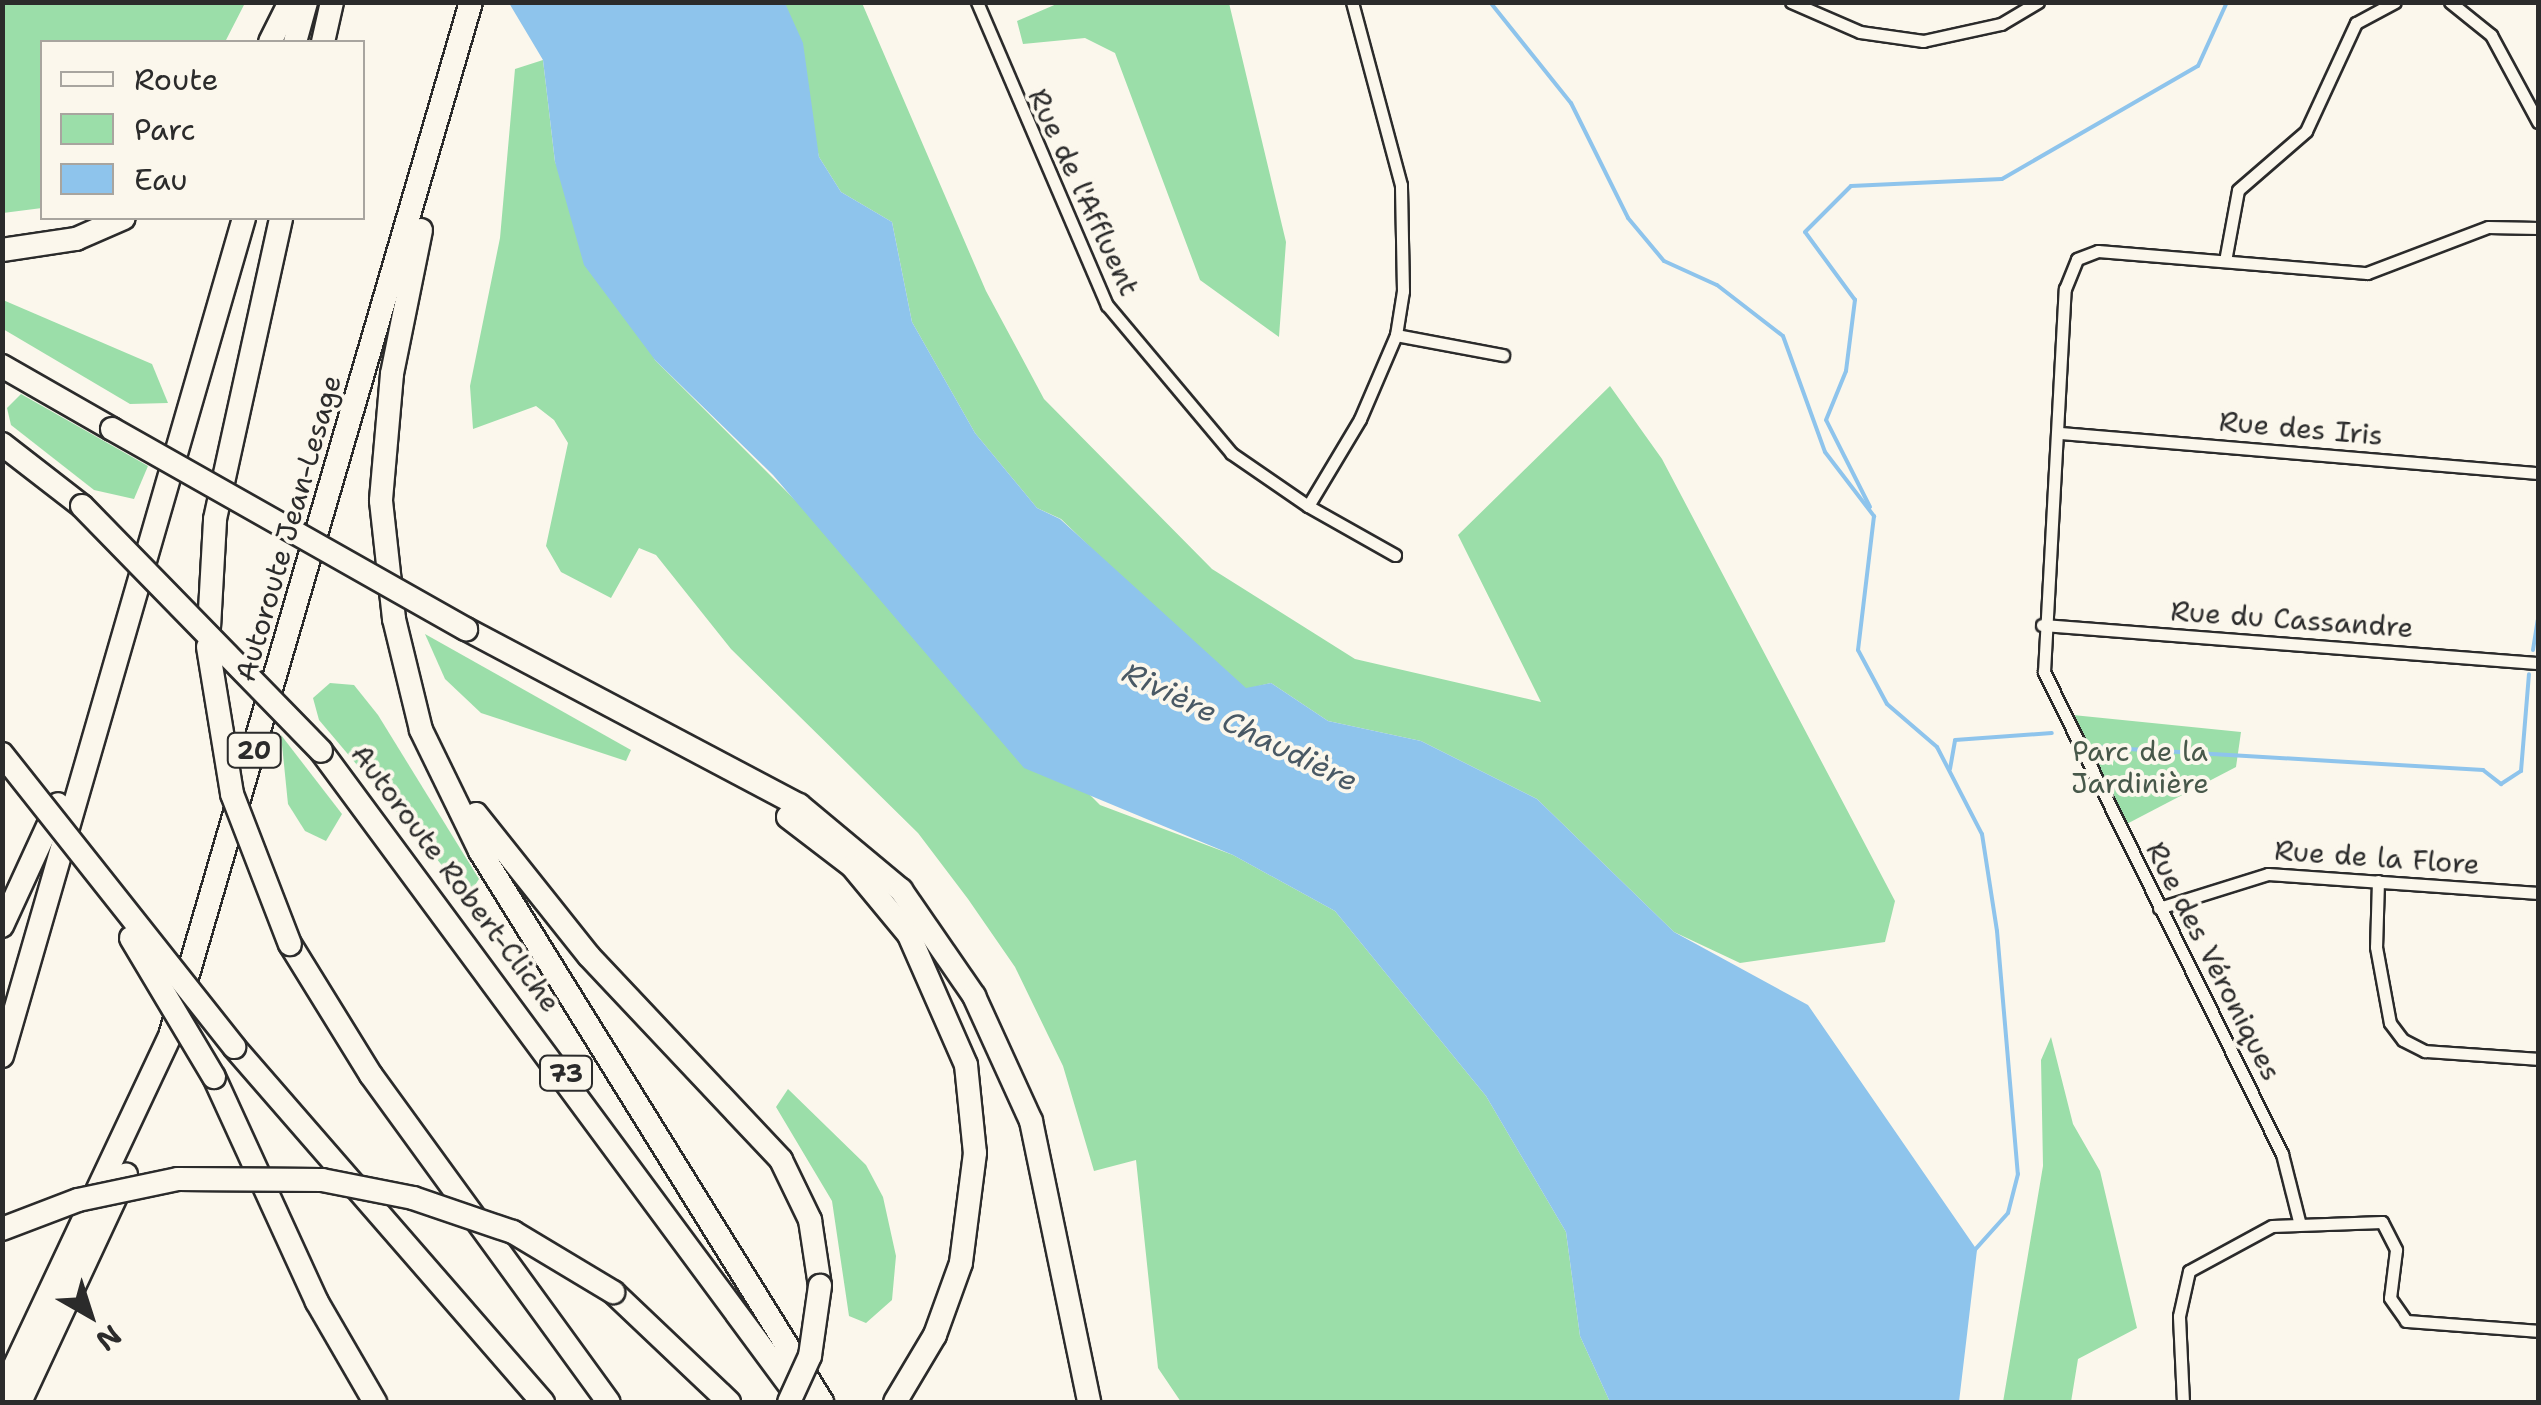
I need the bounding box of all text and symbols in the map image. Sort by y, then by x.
legend [40,40,365,220]
text: Route [134,59,218,100]
street label: Rue de l'Affluent [1021,83,1147,301]
text: Parc [134,109,196,150]
text: Eau [134,159,188,200]
street label: Autoroute Jean-Lesage [228,371,348,685]
street label: Rue des Iris [2218,404,2384,452]
street label: Rue du Cassandre [2169,594,2415,644]
water label: Rivière Chaudière [1117,654,1363,800]
road number: 20 [226,730,282,770]
park label: Parc de la Jardinière [2071,734,2209,800]
street label: Autoroute Robert-Cliche [344,738,568,1018]
street label: Rue de la Flore [2273,833,2481,881]
street label: Rue des Véroniques [2139,836,2289,1086]
road number: 73 [538,1053,594,1093]
north arrow [40,1265,140,1365]
text: N [88,1317,129,1360]

